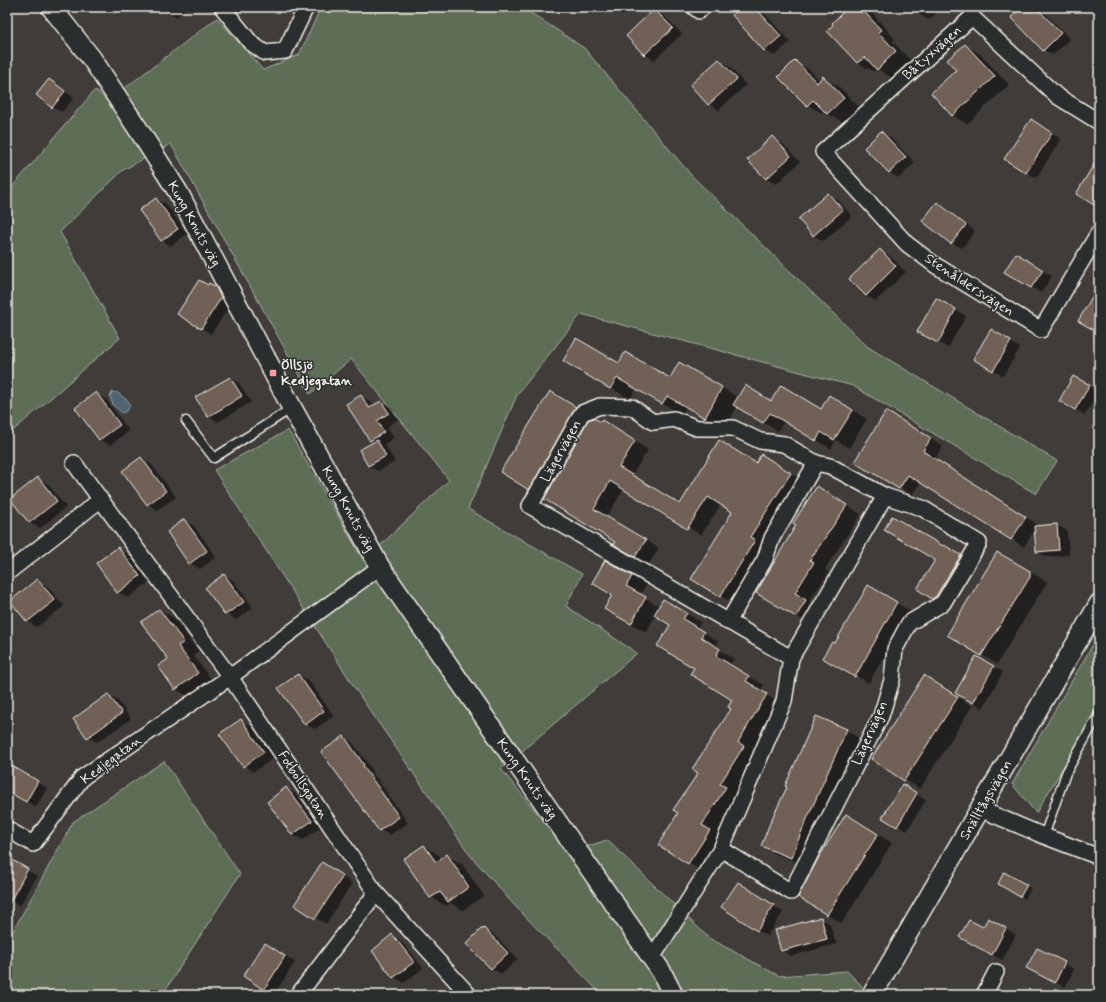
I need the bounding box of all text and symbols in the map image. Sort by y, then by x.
street label: Båtyxvägen [899,22,965,84]
street label: Kung Knuts väg [162,178,225,271]
street label: Stenåldersvägen [921,249,1017,321]
place label: Öllsjö Kedjegatan [281,356,353,391]
marker: Öllsjö Kedjegatan [268,368,278,378]
street label: Lägervägen [537,417,585,485]
street label: Kung Knuts väg [316,463,379,556]
street label: Lägervägen [848,698,892,768]
street label: Kedjegatan [77,731,145,789]
street label: Kung Knuts väg [491,735,562,824]
street label: Fotbollsgatan [274,747,332,823]
street label: Snälltågsvägen [956,757,1016,843]

